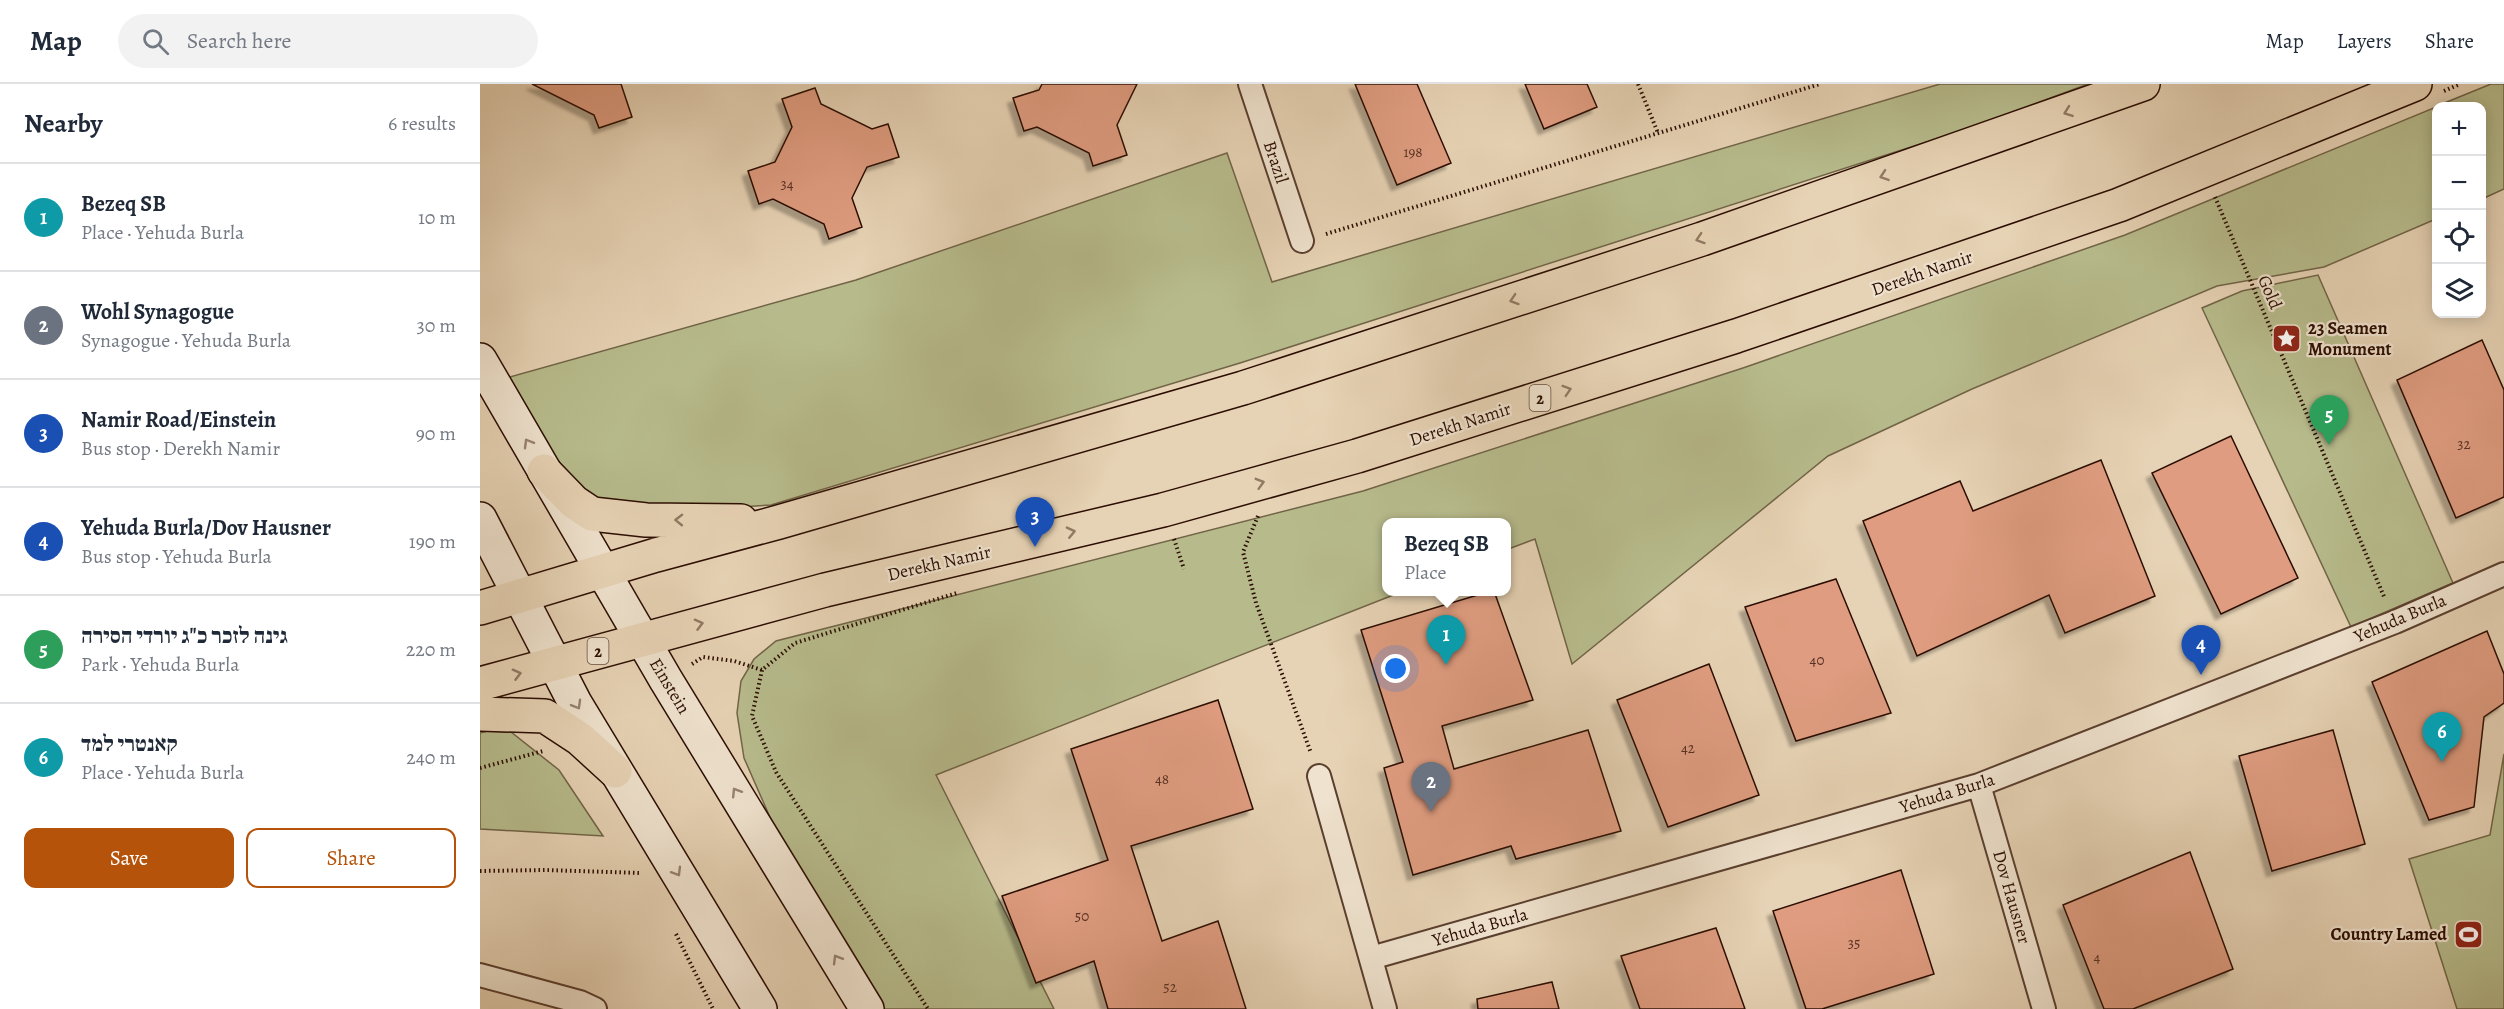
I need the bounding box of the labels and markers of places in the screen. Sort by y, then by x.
place label: 23 Seamen Monument [2308,316,2392,361]
place icon: 23 Seamen Monument [2271,322,2303,354]
pin: 5 [2310,396,2348,445]
pin: 3 [1016,498,1054,547]
pin: 1 [1426,616,1466,665]
pin: 4 [2182,626,2220,675]
pin: 6 [2422,712,2462,762]
pin: 2 [1412,762,1450,812]
sports icon: Country Lamed [2452,918,2484,950]
place label: Country Lamed [2331,922,2447,946]

